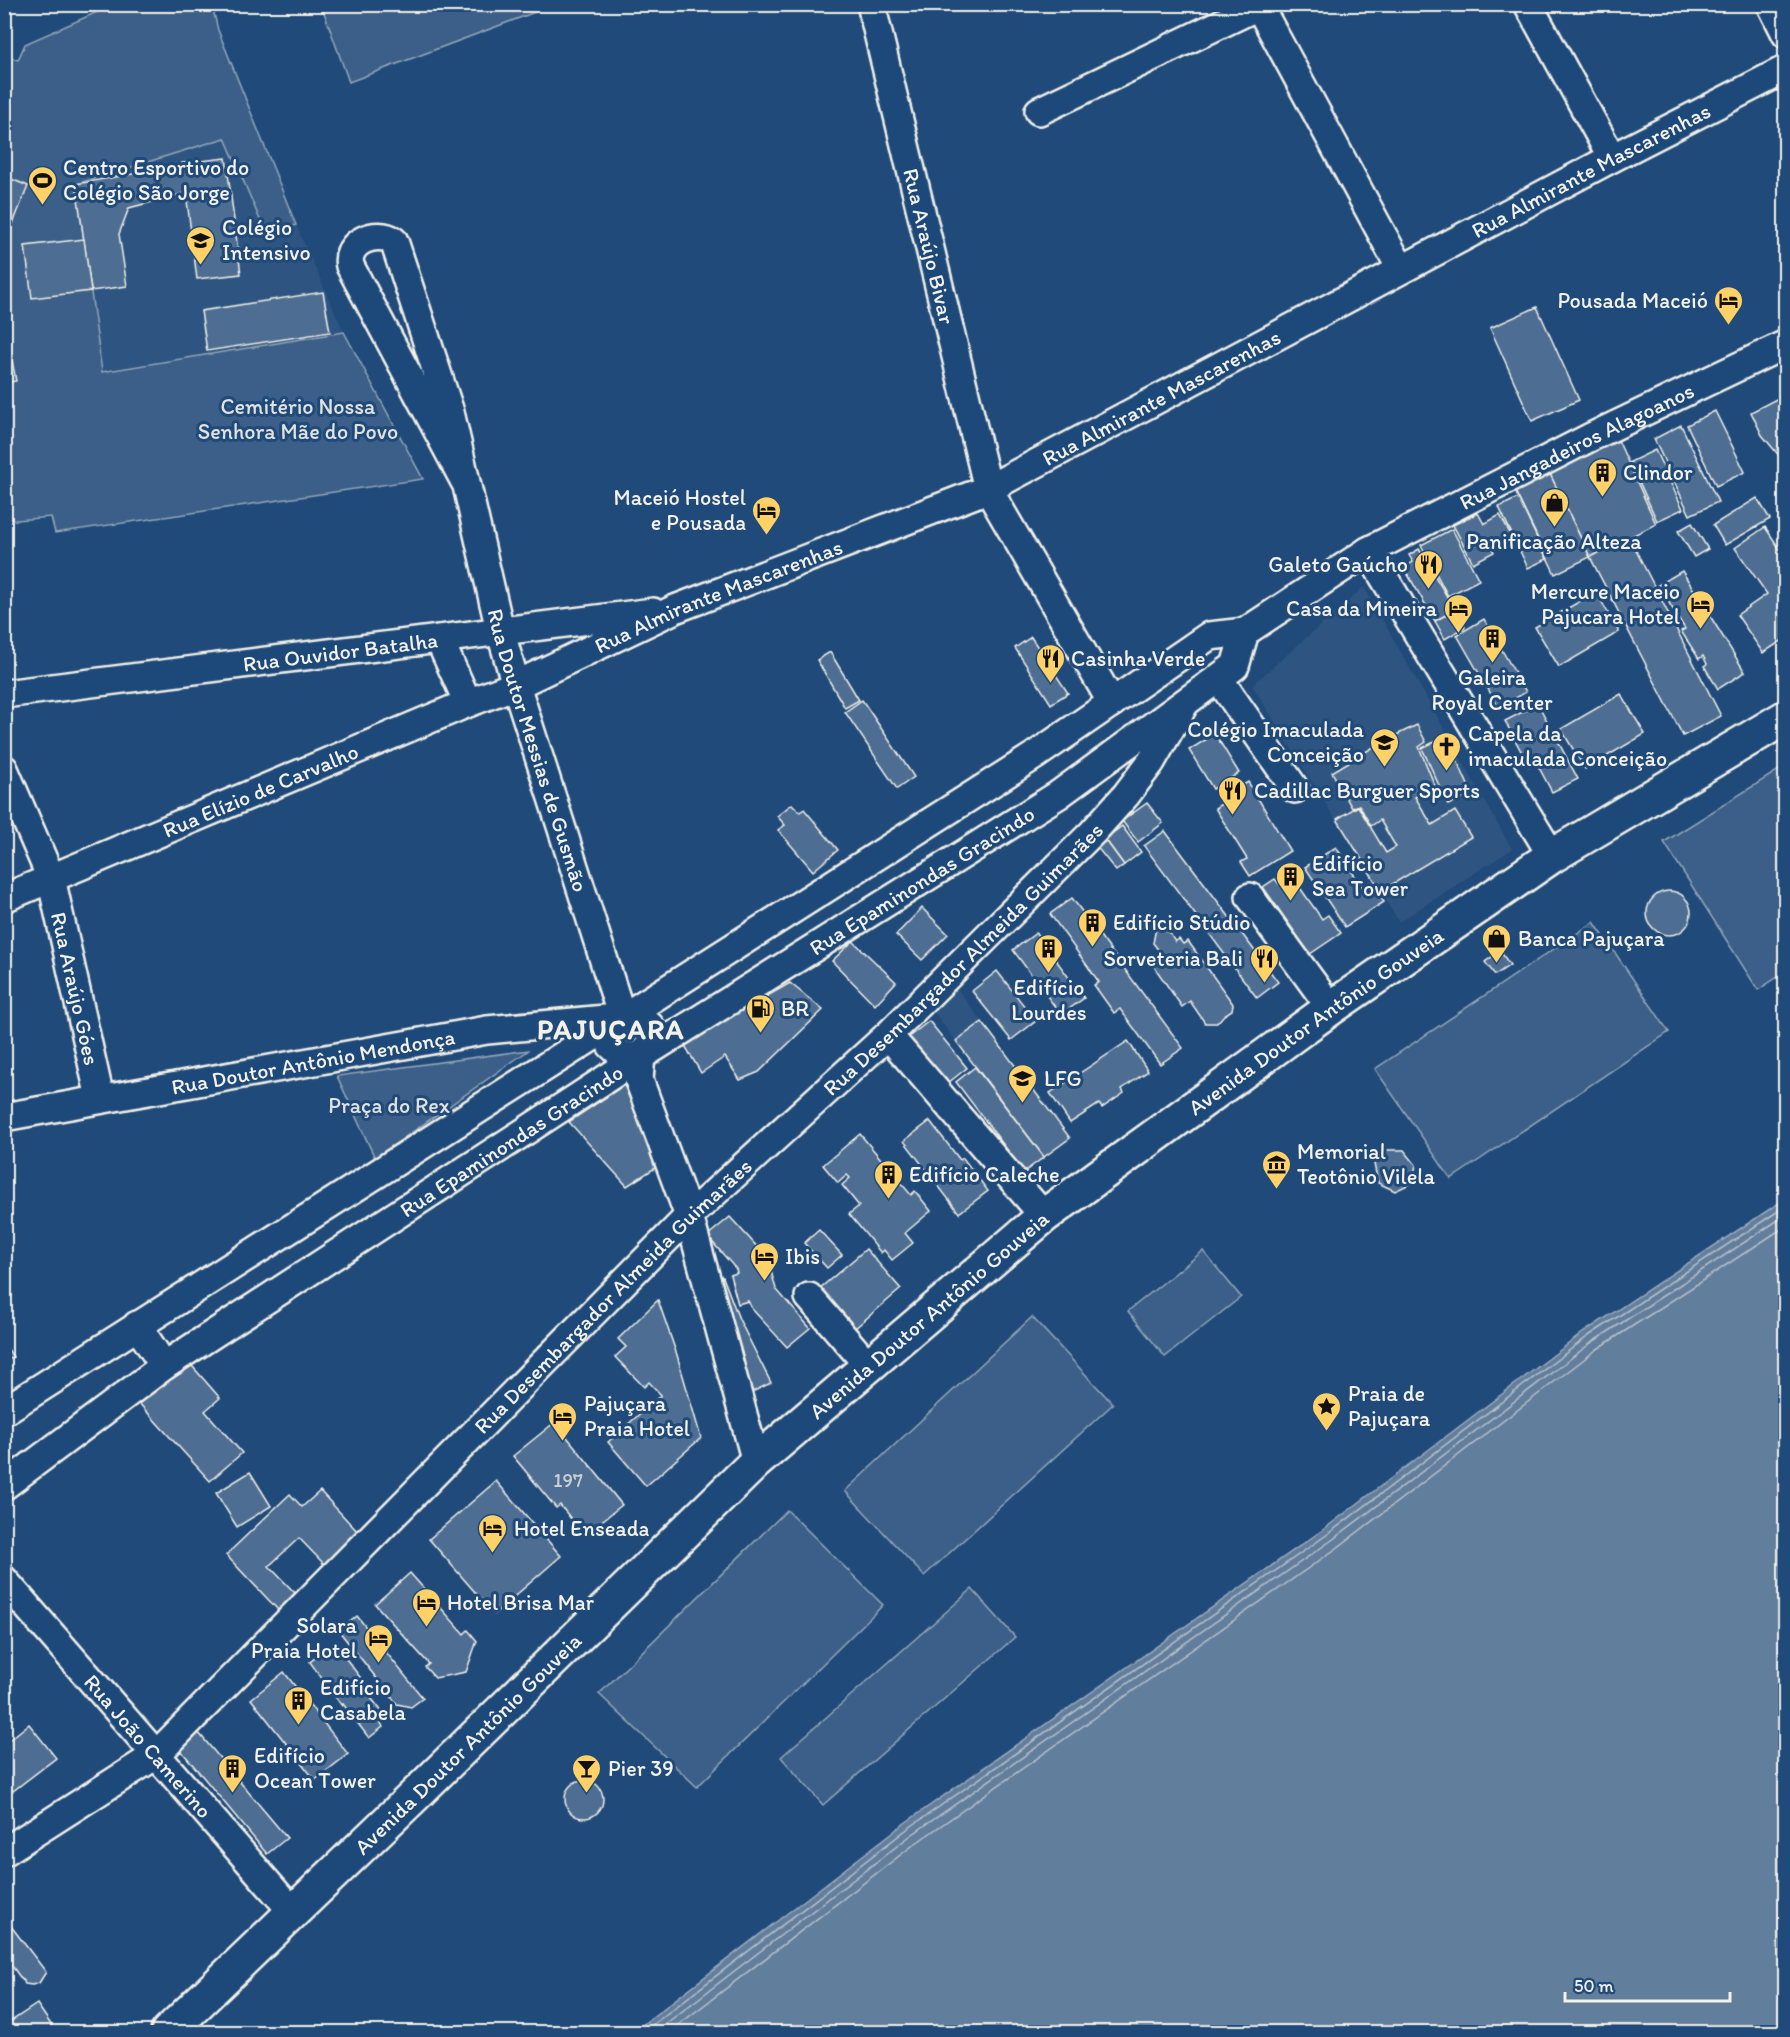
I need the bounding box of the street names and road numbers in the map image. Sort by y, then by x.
street label: Rua Almirante Mascarenhas [1467,97,1715,244]
street label: Rua Araújo Bivar [898,165,961,327]
street label: Rua Almirante Mascarenhas [1037,323,1285,471]
street label: Rua Jangadeiros Alagoanos [1455,376,1698,516]
street label: Rua Almirante Mascarenhas [590,533,846,659]
street label: Rua Doutor Messias de Gusmão [482,606,595,895]
street label: Rua Ouvidor Batalha [241,626,439,677]
street label: Rua Elízio de Carvalho [158,737,362,843]
street label: Rua Epaminondas Gracindo [804,800,1039,961]
street label: Rua Desembargador Almeida Guimarães [817,817,1109,1101]
street label: Rua Araújo Góes [45,909,106,1068]
street label: Avenida Doutor Antônio Gouveia [1183,921,1449,1121]
street label: Rua Doutor Antônio Mendonça [169,1023,457,1100]
street label: Rua Epaminondas Gracindo [394,1058,628,1223]
street label: Rua Desembargador Almeida Guimarães [468,1152,757,1439]
street label: Avenida Doutor Antônio Gouveia [803,1204,1054,1424]
street label: Avenida Doutor Antônio Gouveia [348,1626,587,1860]
street label: Rua João Camerino [79,1668,218,1823]

